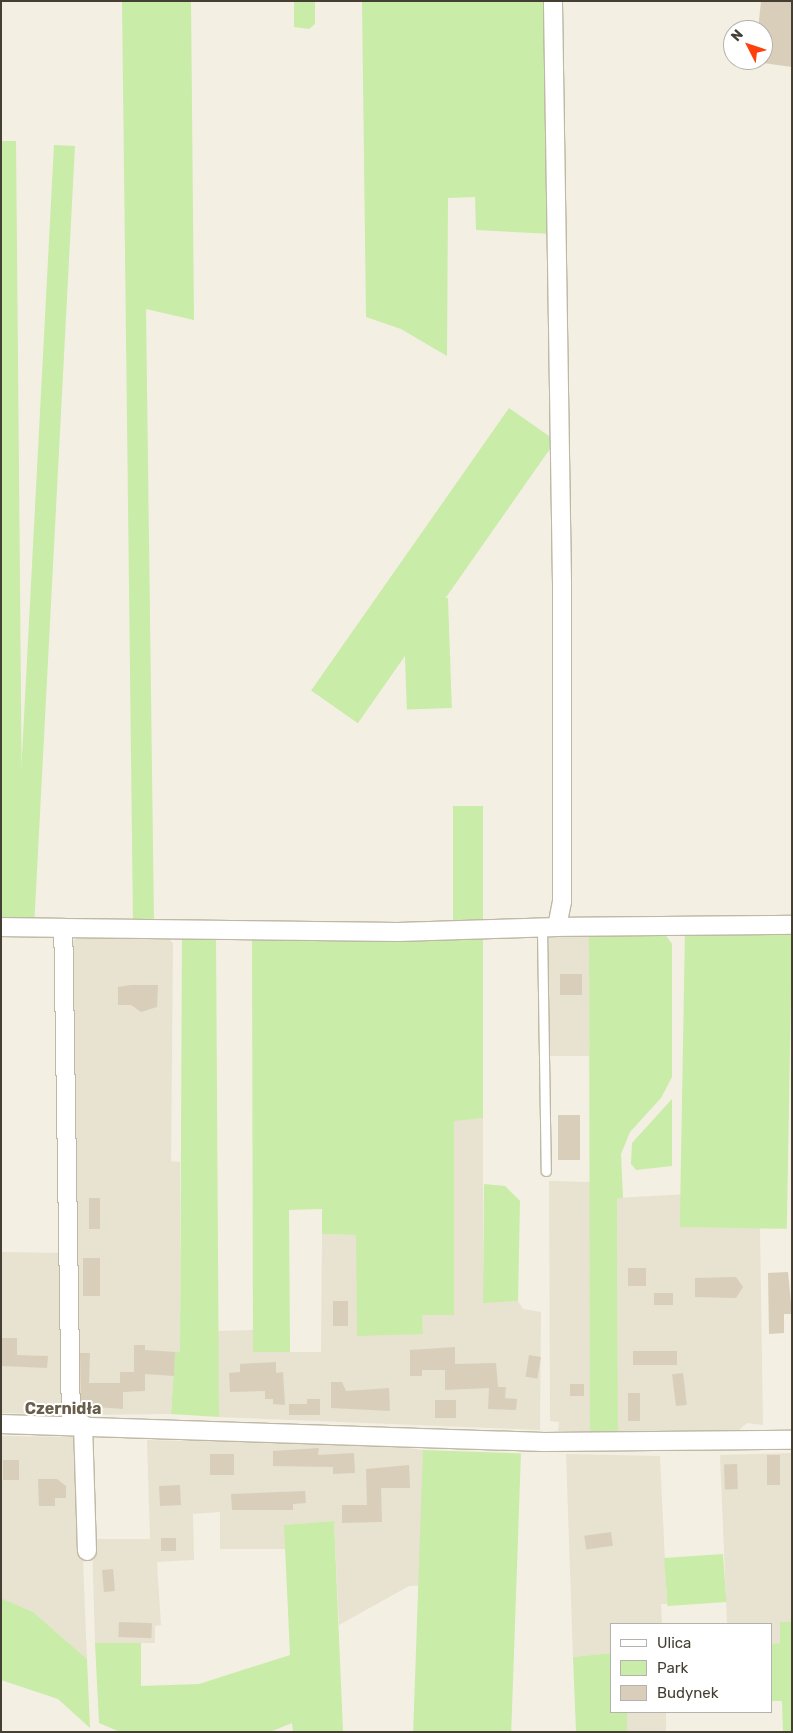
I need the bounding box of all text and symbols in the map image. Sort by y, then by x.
north arrow [723,20,773,70]
text: N [727,26,747,45]
district label: Czernidła [25,1399,101,1419]
legend [610,1623,773,1713]
text: Ulica [657,1634,691,1652]
text: Park [657,1659,688,1677]
text: Budynek [657,1684,719,1702]

